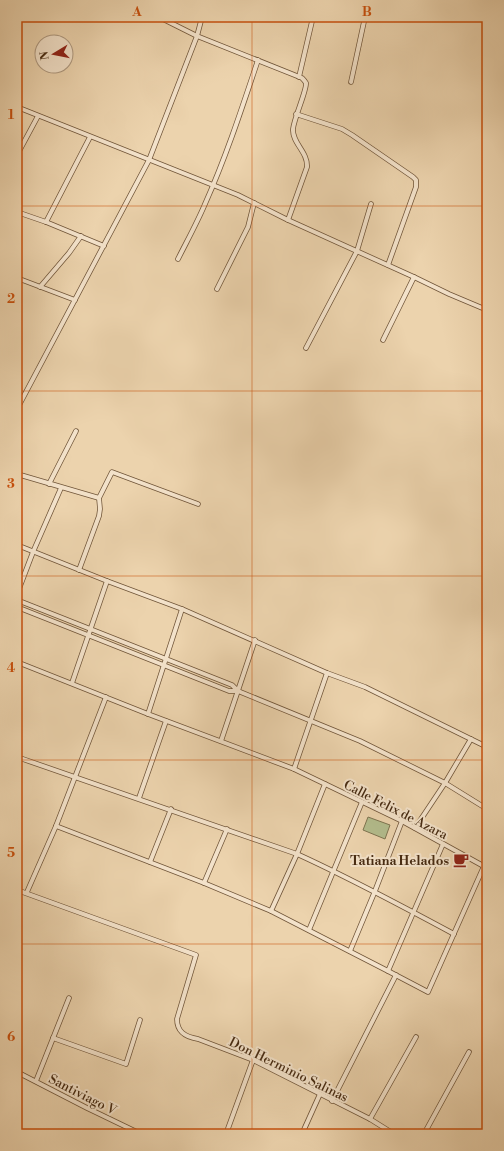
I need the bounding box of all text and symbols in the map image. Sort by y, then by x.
text: A [131,4,142,20]
text: B [362,4,372,20]
north arrow [34,34,74,74]
text: N [37,50,53,61]
text: 1 [8,107,15,123]
text: 2 [7,291,15,307]
text: 3 [7,476,15,492]
text: 4 [7,660,16,676]
street label: Calle Felix de Azara [341,777,451,843]
text: 5 [7,845,15,861]
cafe icon: Tatiana Helados [452,851,470,869]
place label: Tatiana Helados [350,853,449,869]
text: 6 [7,1029,15,1045]
street label: Don Herminio Salinas [226,1034,351,1106]
street label: Santiviago V [46,1071,120,1119]

